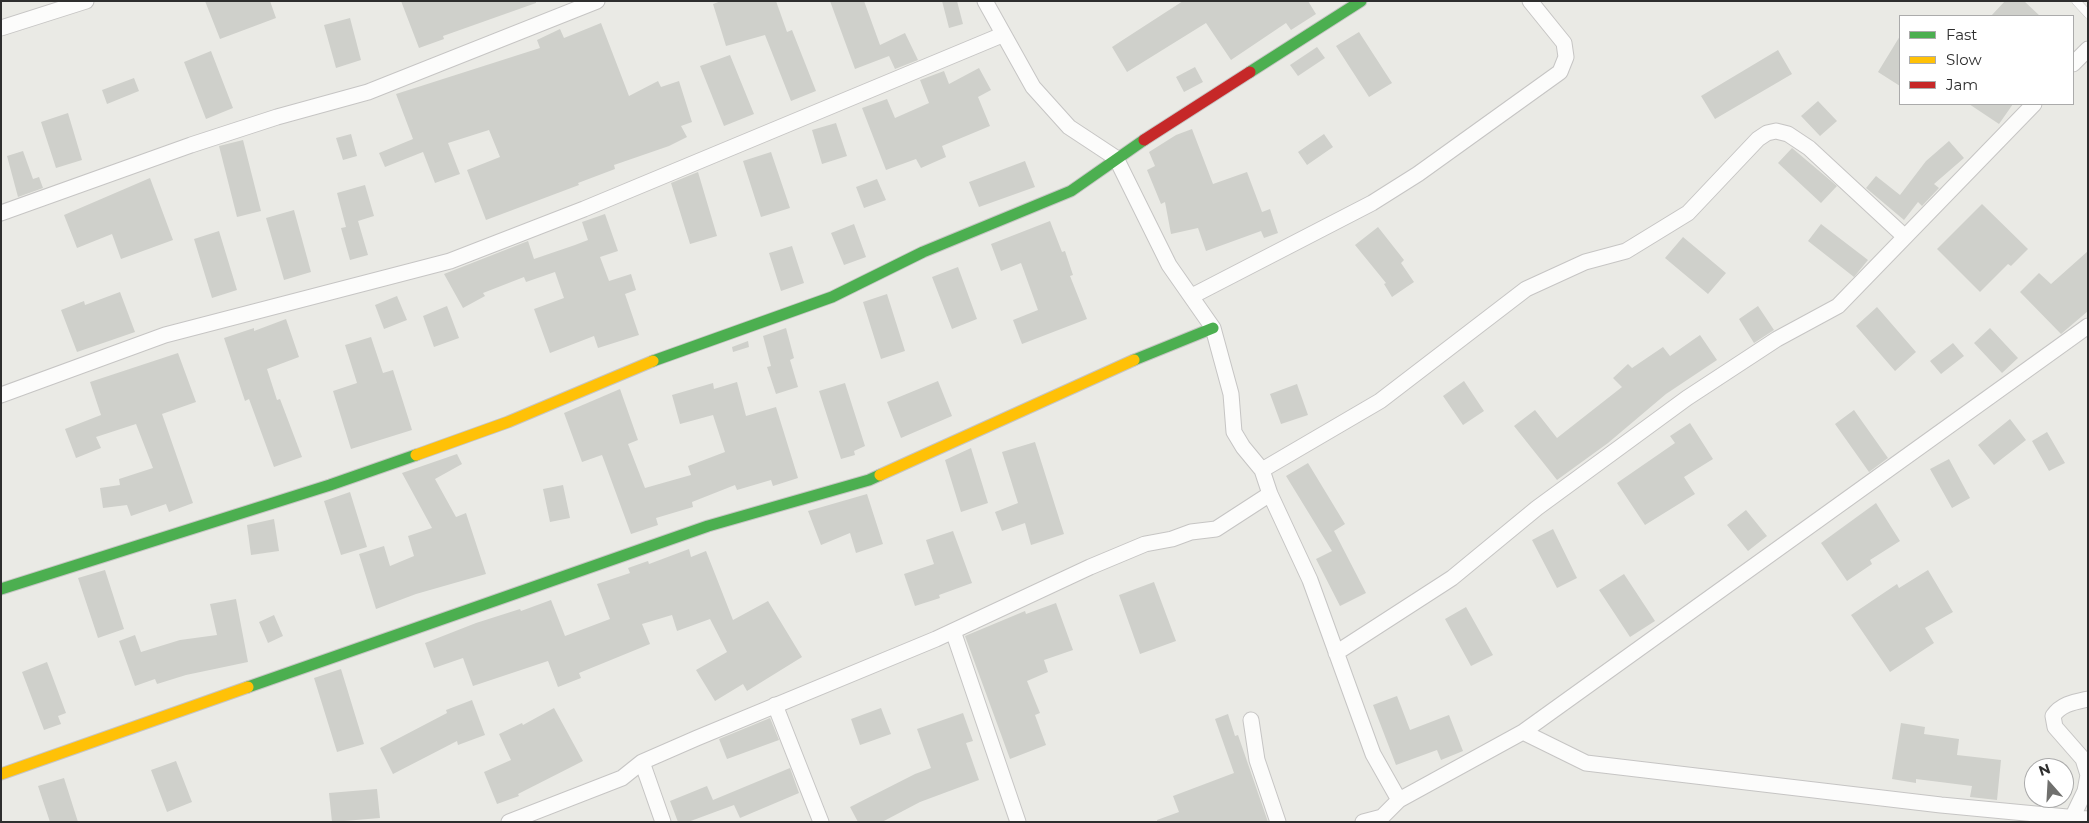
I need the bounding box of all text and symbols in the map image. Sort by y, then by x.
legend [1899,15,2074,105]
text: Fast [1946,25,1977,44]
text: Slow [1946,50,1982,69]
text: Jam [1946,75,1978,94]
north arrow [2024,758,2074,808]
text: N [2036,759,2053,780]

